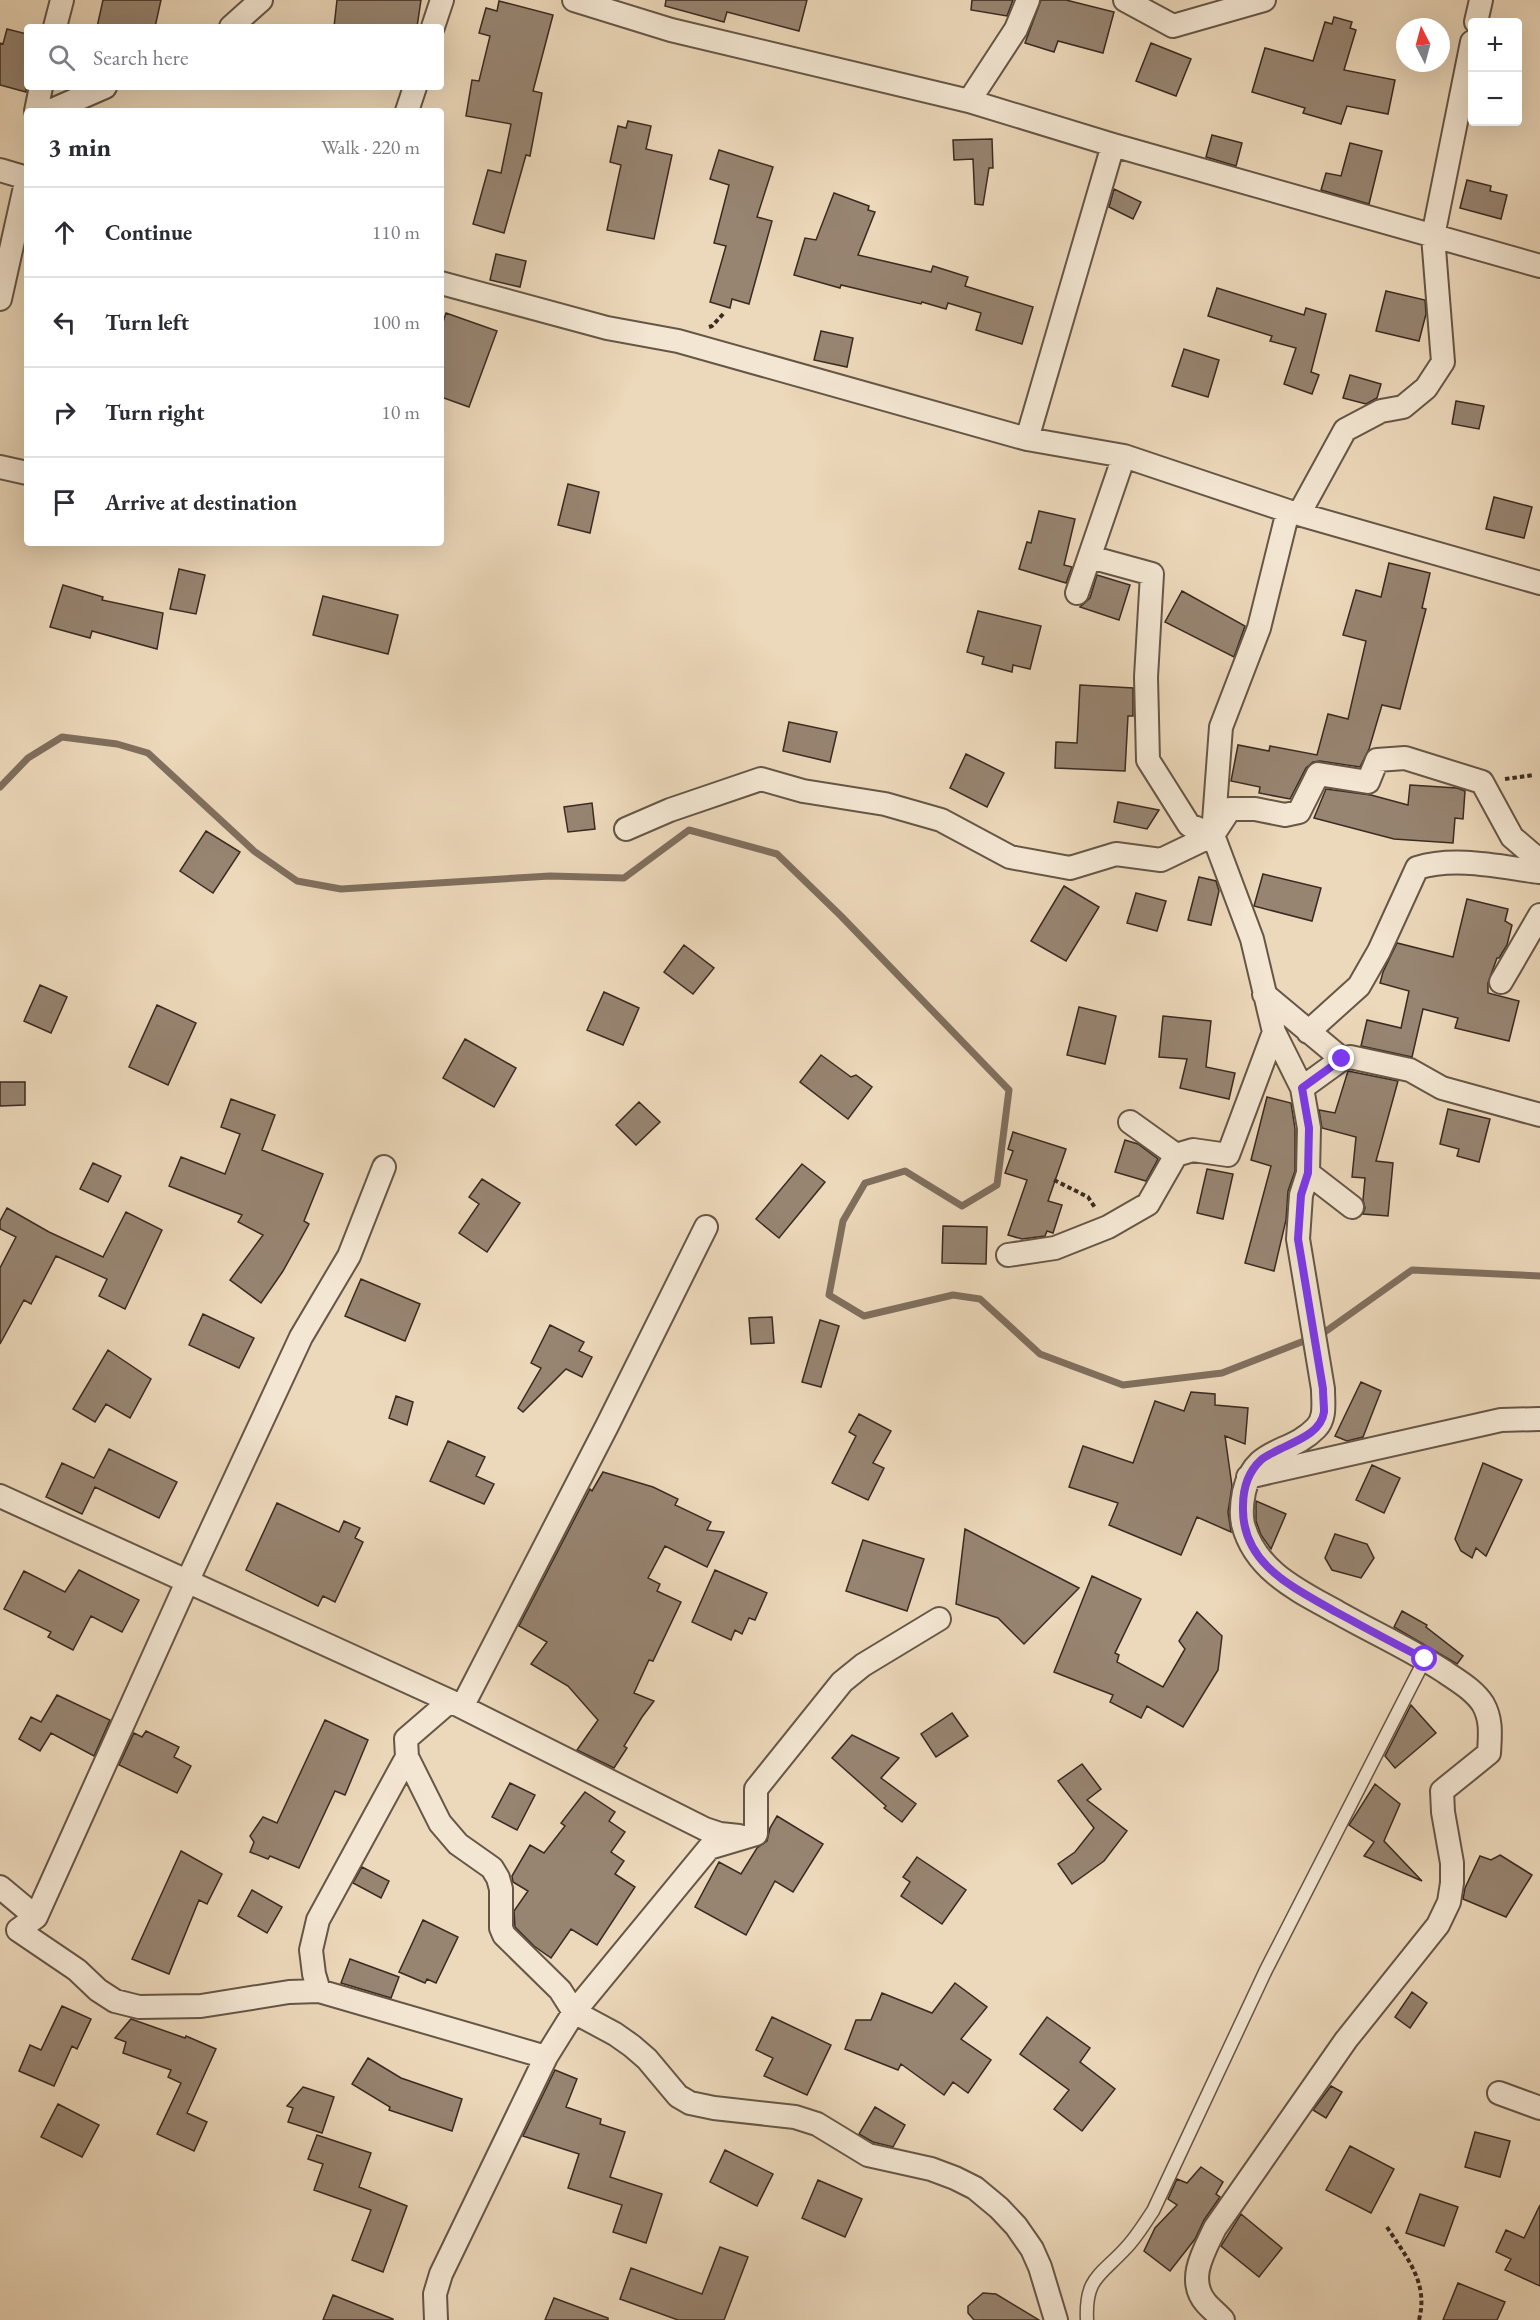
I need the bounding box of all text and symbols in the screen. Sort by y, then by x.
north arrow [1396,18,1450,72]
map controls [1468,18,1522,126]
button: + [1468,18,1522,72]
search box [24,24,444,90]
icon: search [45,41,78,74]
text: Search here [93,43,188,72]
button: − [1468,72,1522,126]
text: 3 min [48,130,111,164]
text: Walk · 220 m [321,134,420,160]
icon: ahead [48,216,81,249]
text: Continue [105,218,192,247]
text: 110 m [372,219,420,245]
icon: left [48,306,81,339]
text: Turn left [105,308,189,337]
text: 100 m [372,309,420,335]
icon: right [48,396,81,429]
text: Turn right [105,398,204,427]
text: 10 m [381,399,420,425]
icon: arrive [48,486,81,519]
text: Arrive at destination [105,488,297,517]
route end [1328,1045,1354,1071]
route start [1411,1645,1437,1671]

